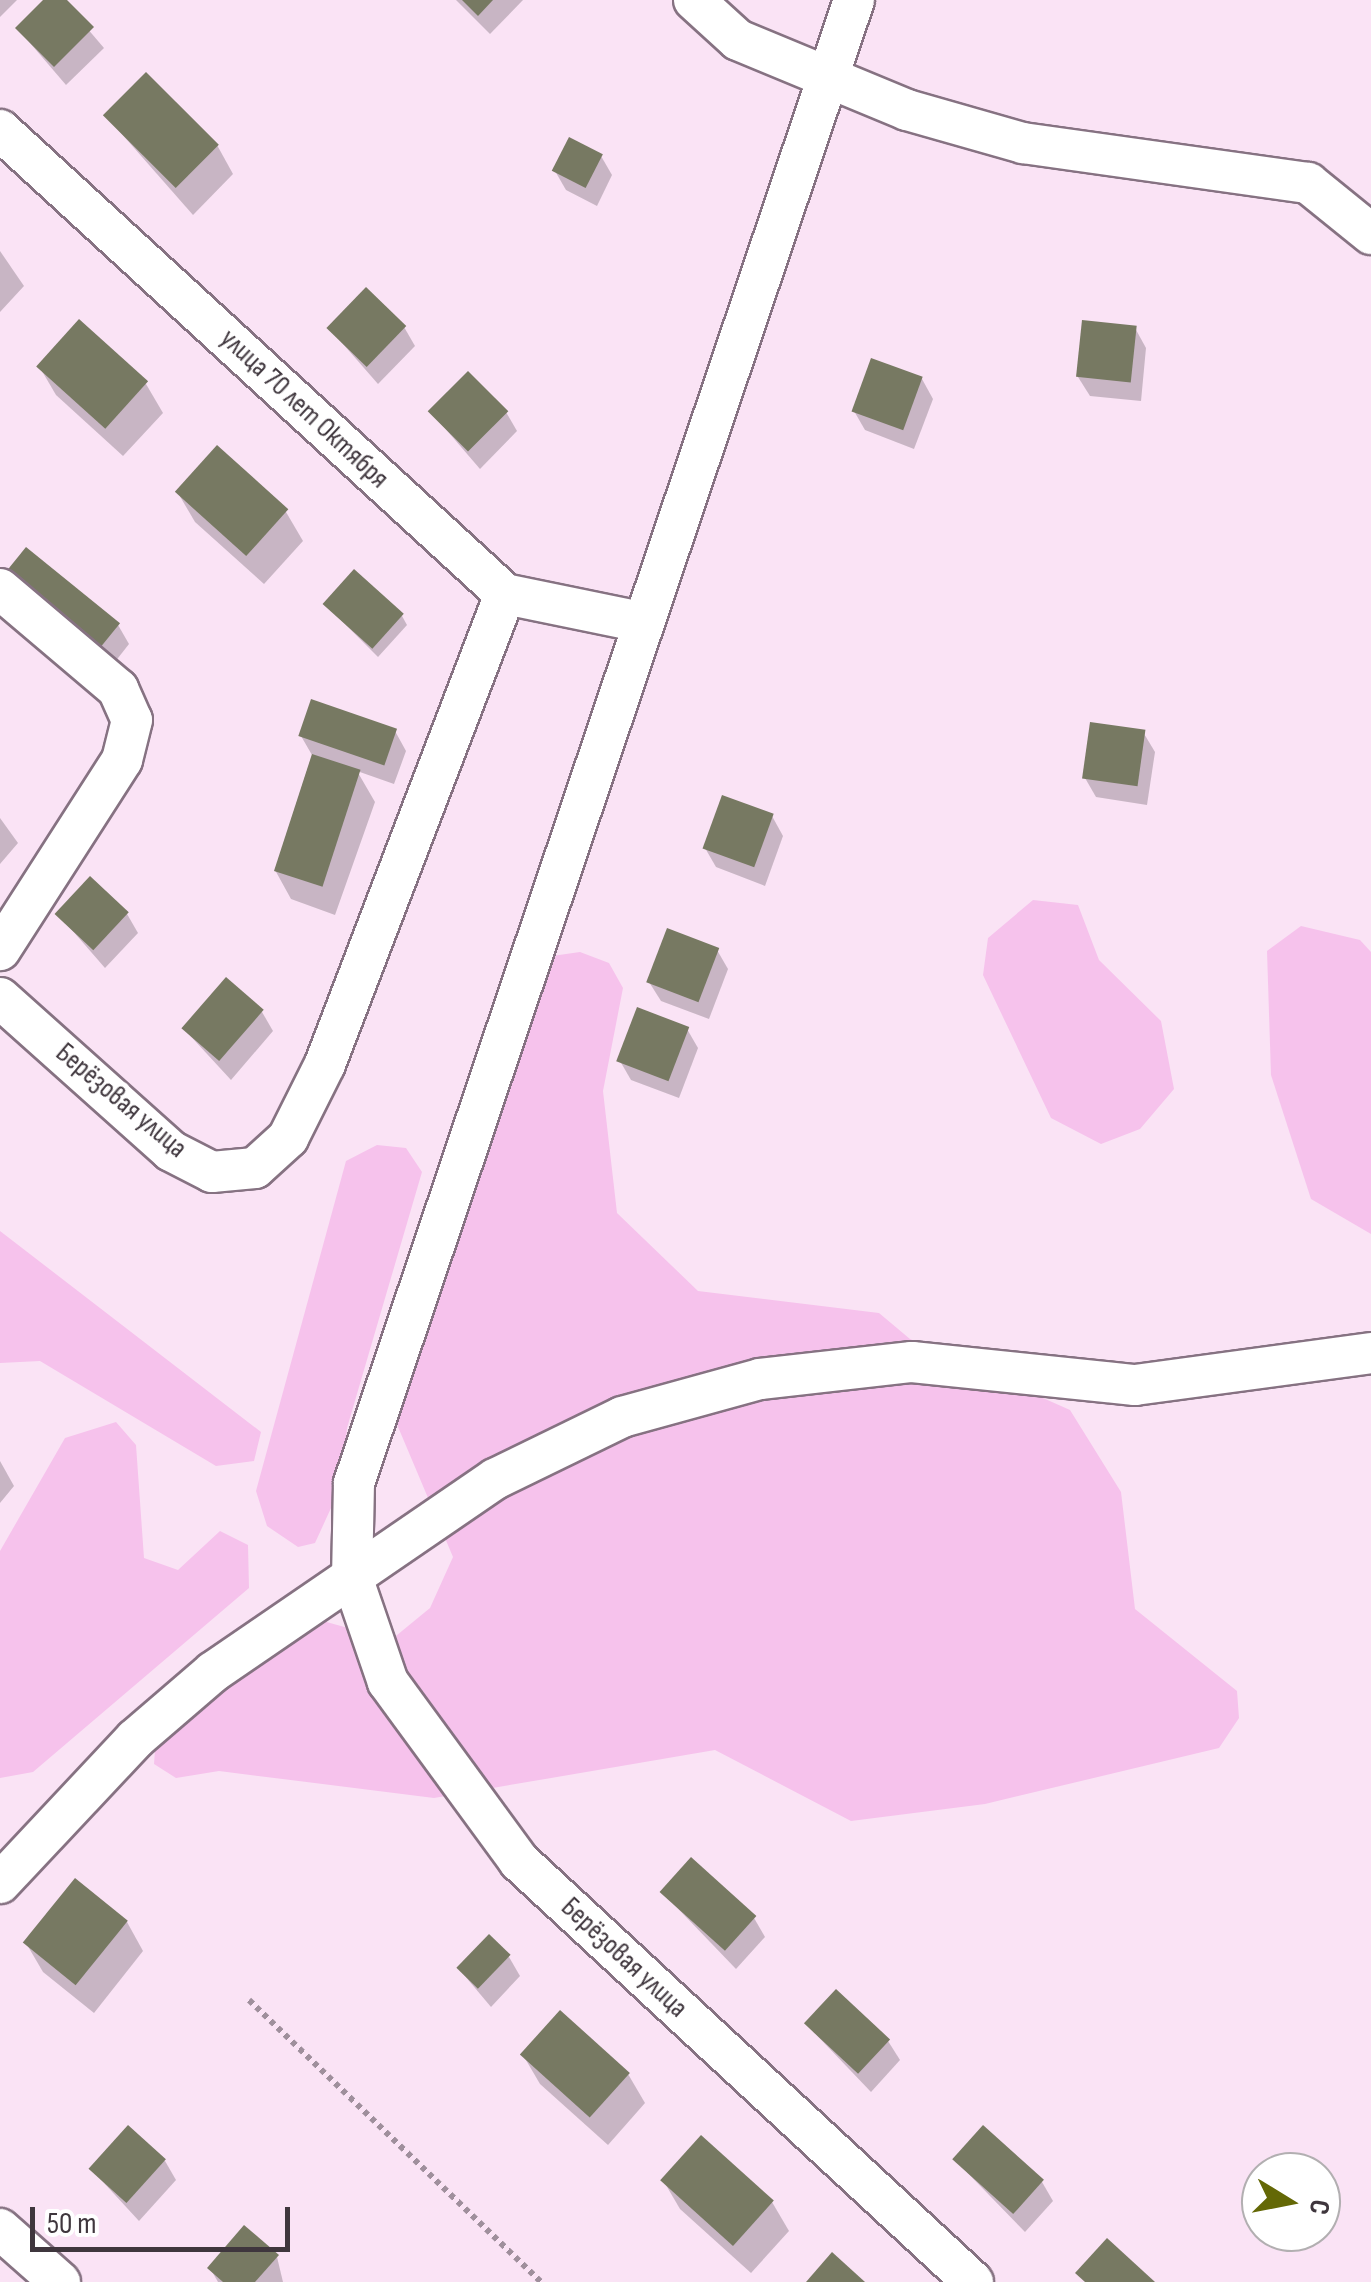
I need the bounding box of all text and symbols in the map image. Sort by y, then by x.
street label: улица 70 лет Октября [213,322,395,496]
street label: Берёзовая улица [49,1037,193,1165]
street label: Берёзовая улица [554,1891,694,2025]
north arrow [1241,2152,1341,2252]
scale bar [35,2187,295,2249]
text: С [1302,2197,1337,2217]
text: 50 m [47,2206,96,2242]

